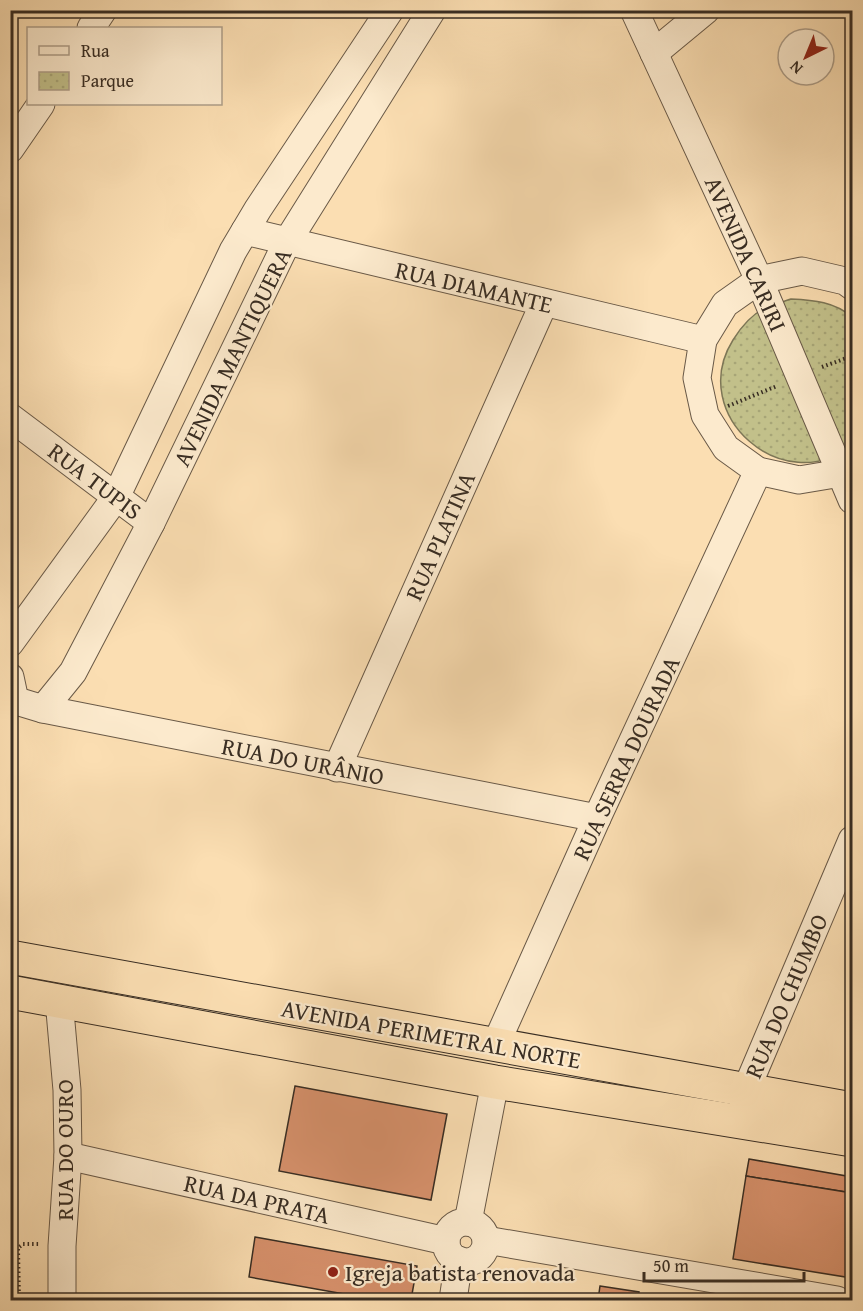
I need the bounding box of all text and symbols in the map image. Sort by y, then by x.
legend [27,27,222,105]
north arrow [776,27,836,87]
text: Rua [81,37,110,64]
text: N [783,55,808,80]
text: Parque [81,67,134,94]
street label: AVENIDA CARIRI [696,171,796,337]
street label: AVENIDA MANTIQUERA [164,242,300,472]
street label: RUA DIAMANTE [392,252,556,322]
street label: RUA TUPIS [41,434,149,528]
street label: RUA PLATINA [396,466,484,606]
street label: RUA SERRA DOURADA [563,650,689,866]
street label: RUA DO URÂNIO [219,728,387,794]
street label: RUA DO CHUMBO [736,908,836,1084]
street label: AVENIDA PERIMETRAL NORTE [279,990,583,1078]
street label: RUA DO OURO [47,1079,82,1221]
street label: RUA DA PRATA [181,1165,334,1233]
scale bar [644,1245,804,1283]
text: 50 m [653,1252,689,1279]
place label: Igreja batista renovada [345,1255,575,1290]
marker: Igreja batista renovada [326,1265,340,1279]

